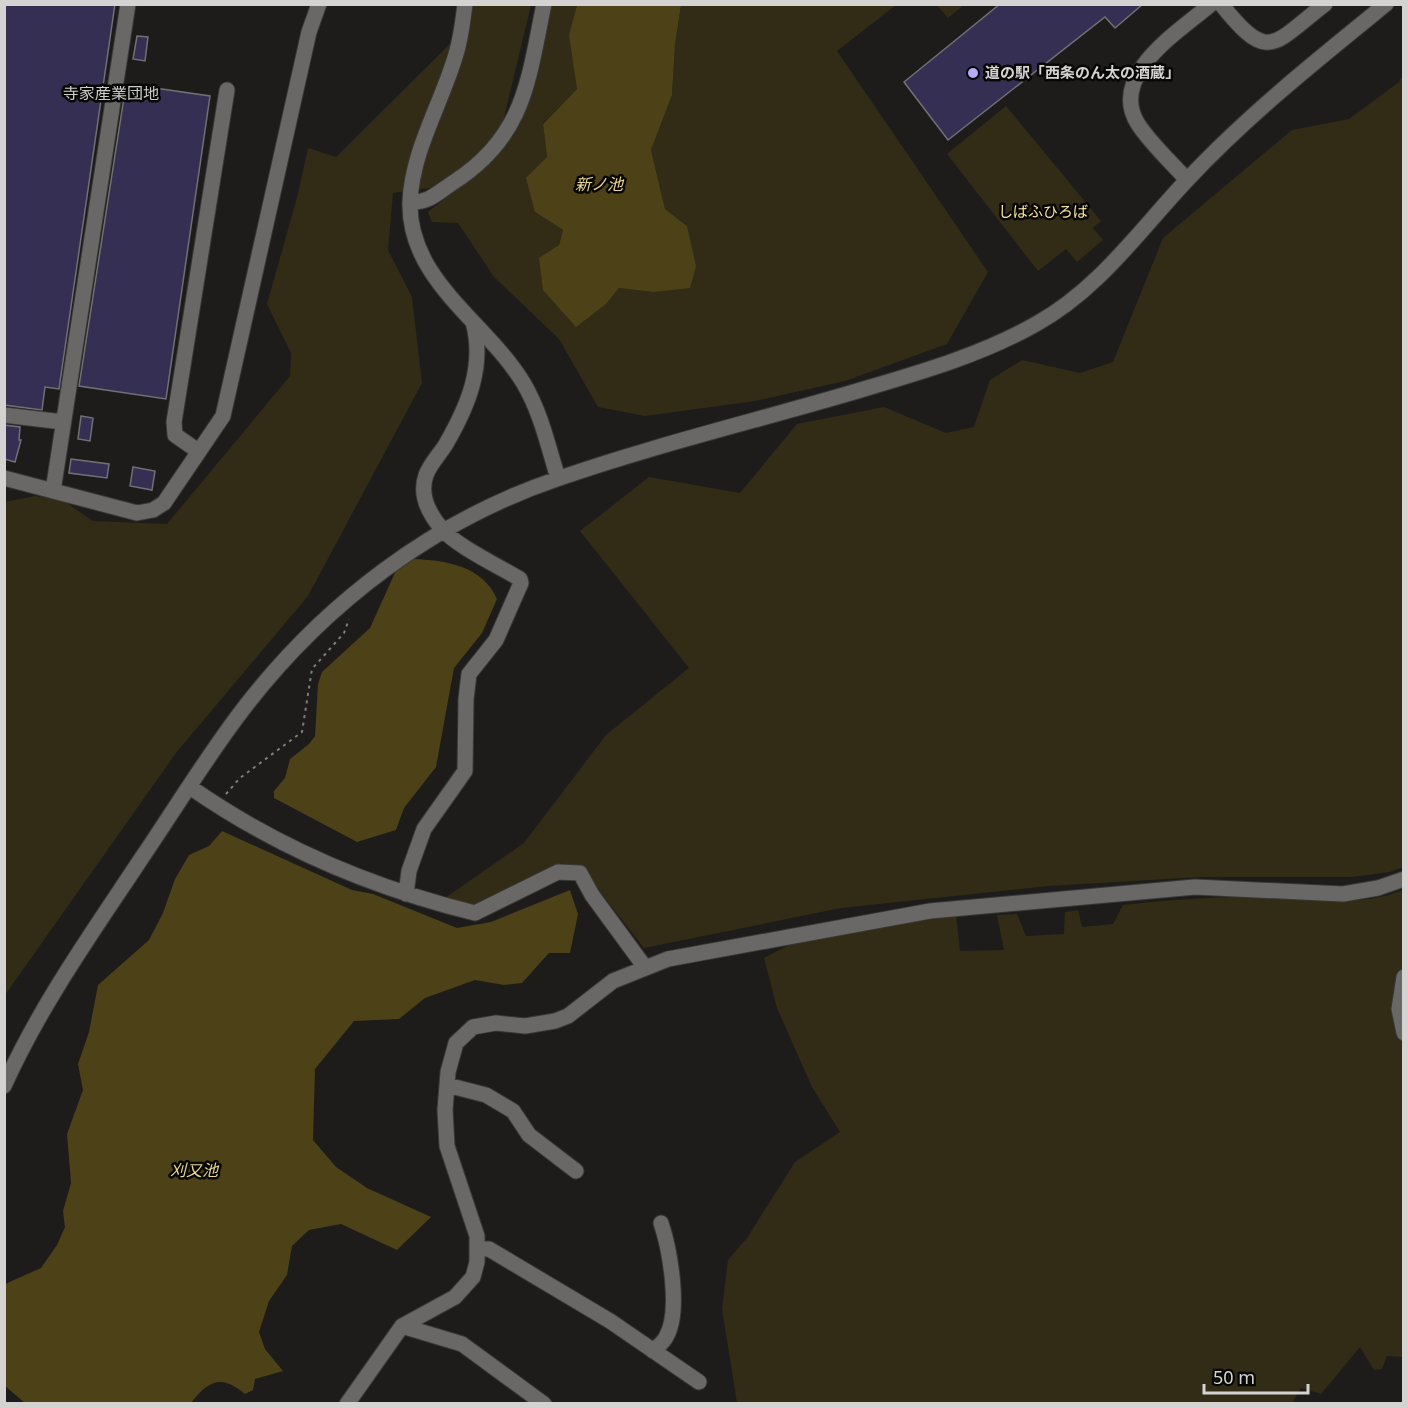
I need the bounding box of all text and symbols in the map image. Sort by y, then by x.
place label: 道の駅「西条のん太の酒蔵」 [985,62,1180,82]
marker: 道の駅「西条のん太の酒蔵」 [966,66,980,80]
district label: 寺家産業団地 [63,82,159,104]
water label: 新ノ池 [575,173,625,195]
park label: しばふひろば [998,201,1088,221]
water label: 刈又池 [170,1159,220,1181]
scale bar [1204,1357,1308,1395]
text: 50 m [1213,1365,1255,1389]

